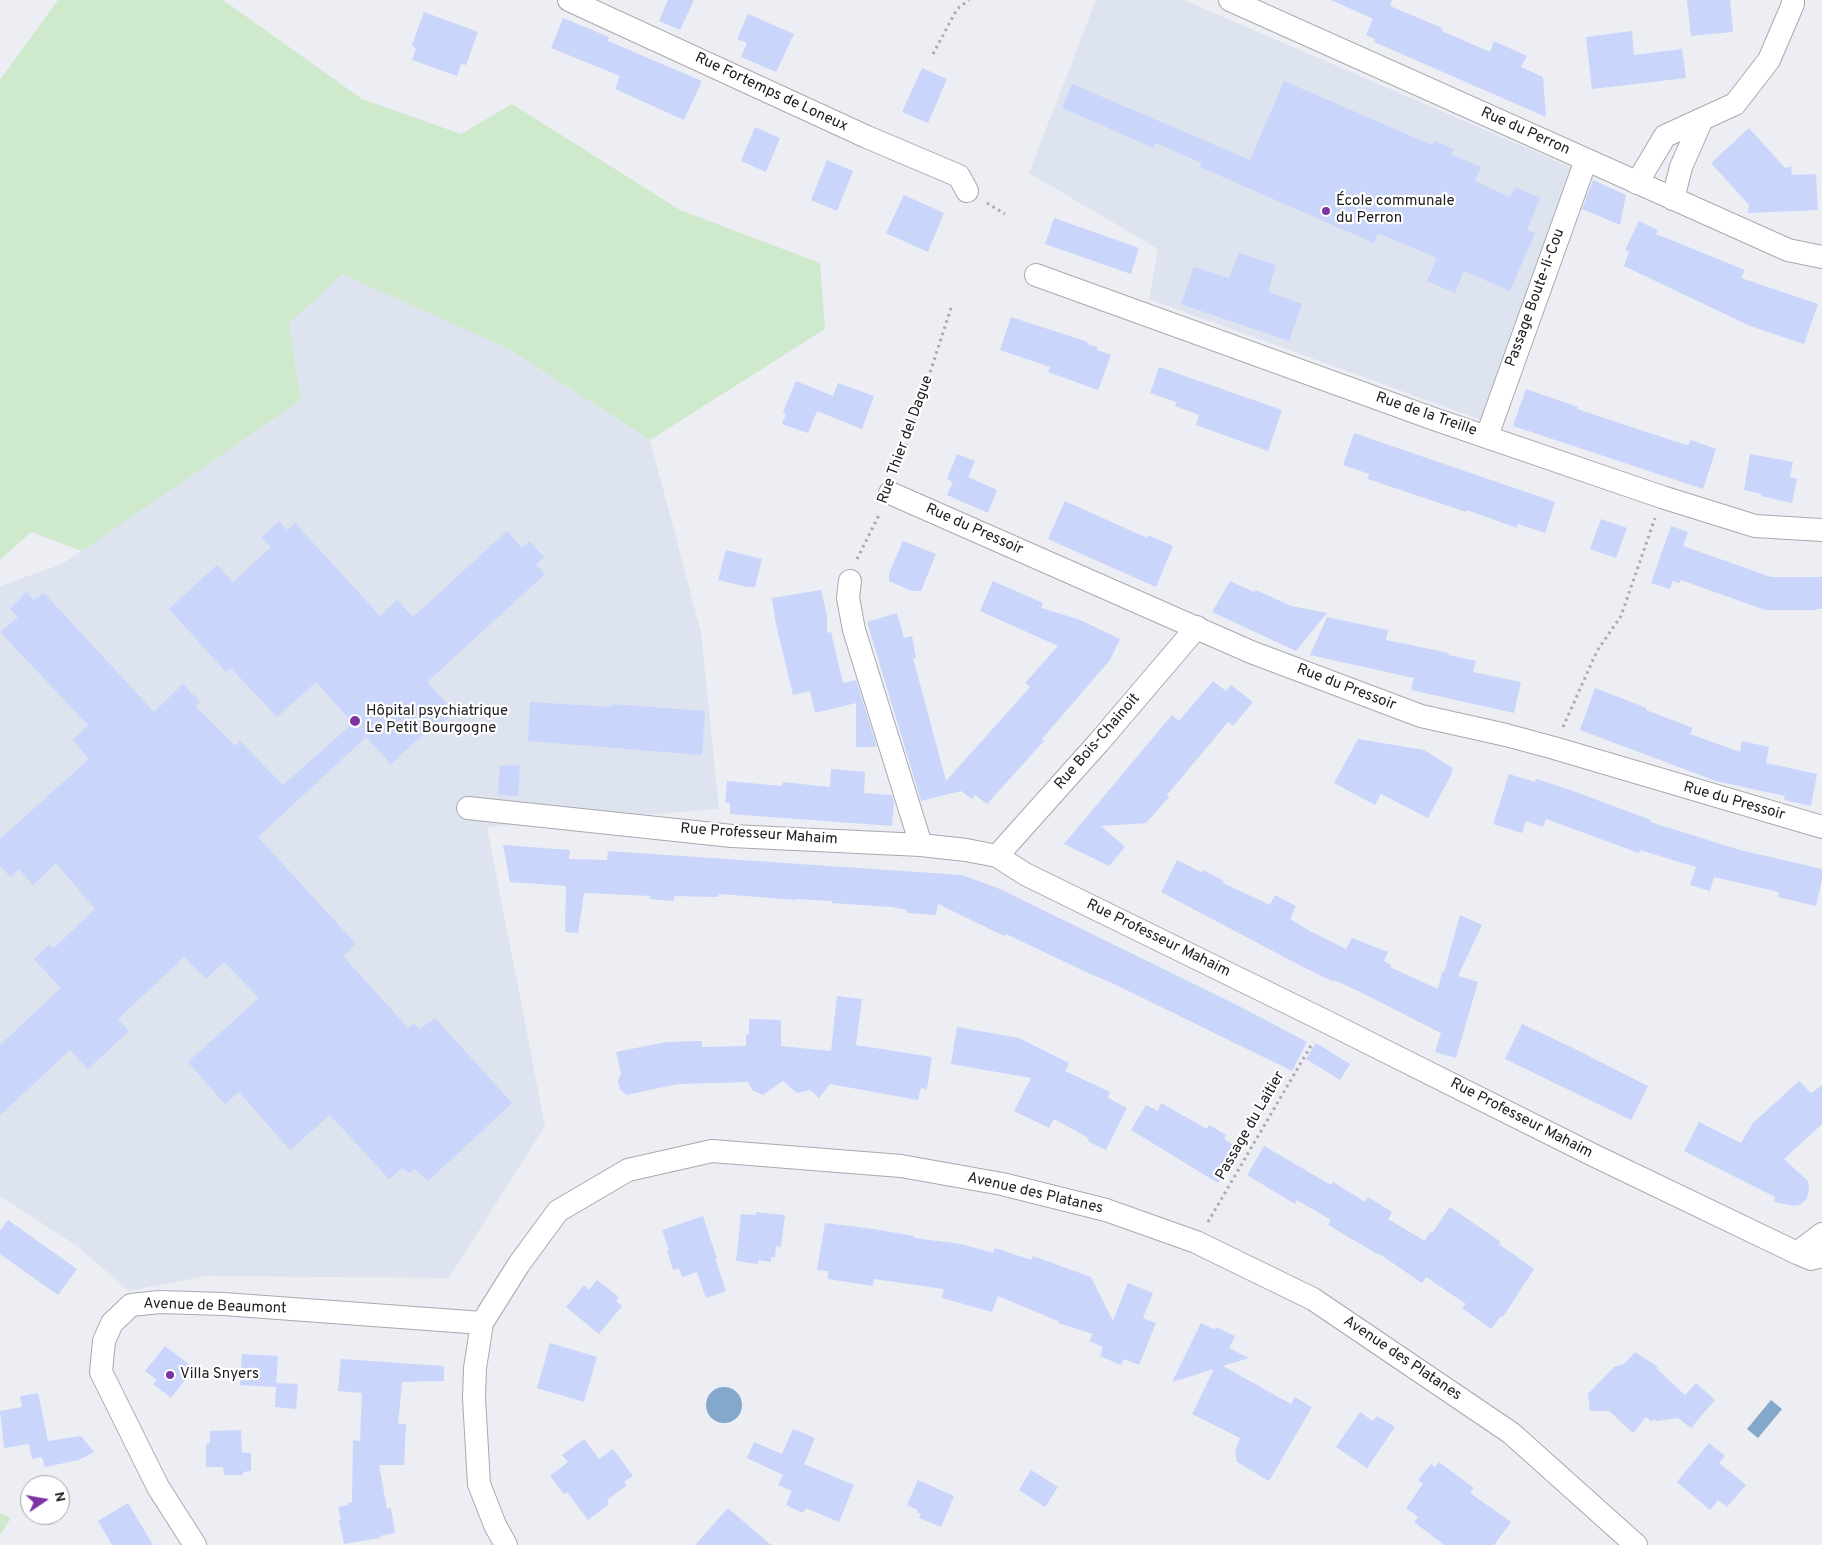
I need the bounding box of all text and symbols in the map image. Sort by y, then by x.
street label: Rue Fortemps de Loneux [692,50,850,136]
street label: Rue du Perron [1478,104,1572,160]
place label: École communale du Perron [1336,193,1454,228]
marker: École communale du Perron [1320,205,1332,217]
street label: Passage Boute-li-Cou [1503,226,1569,370]
street label: Rue Thier del Dague [874,373,938,507]
street label: Rue de la Treille [1373,389,1479,441]
street label: Rue du Pressoir [922,500,1026,560]
street label: Rue du Pressoir [1294,661,1398,715]
street label: Rue Bois-Chainoit [1051,690,1145,794]
place label: Hôpital psychiatrique Le Petit Bourgogne [366,703,508,738]
marker: Hôpital psychiatrique Le Petit Bourgogne [348,714,362,728]
street label: Rue du Pressoir [1681,779,1787,825]
street label: Rue Professeur Mahaim [680,821,838,849]
street label: Rue Professeur Mahaim [1083,896,1233,982]
street label: Passage du Laitier [1213,1068,1289,1184]
street label: Rue Professeur Mahaim [1447,1075,1595,1163]
street label: Avenue des Platanes [965,1170,1105,1218]
street label: Avenue de Beaumont [143,1296,287,1318]
street label: Avenue des Platanes [1339,1313,1465,1405]
place label: Villa Snyers [180,1366,259,1384]
marker: Villa Snyers [164,1369,176,1381]
north arrow [20,1475,70,1525]
text: N [50,1490,69,1504]

